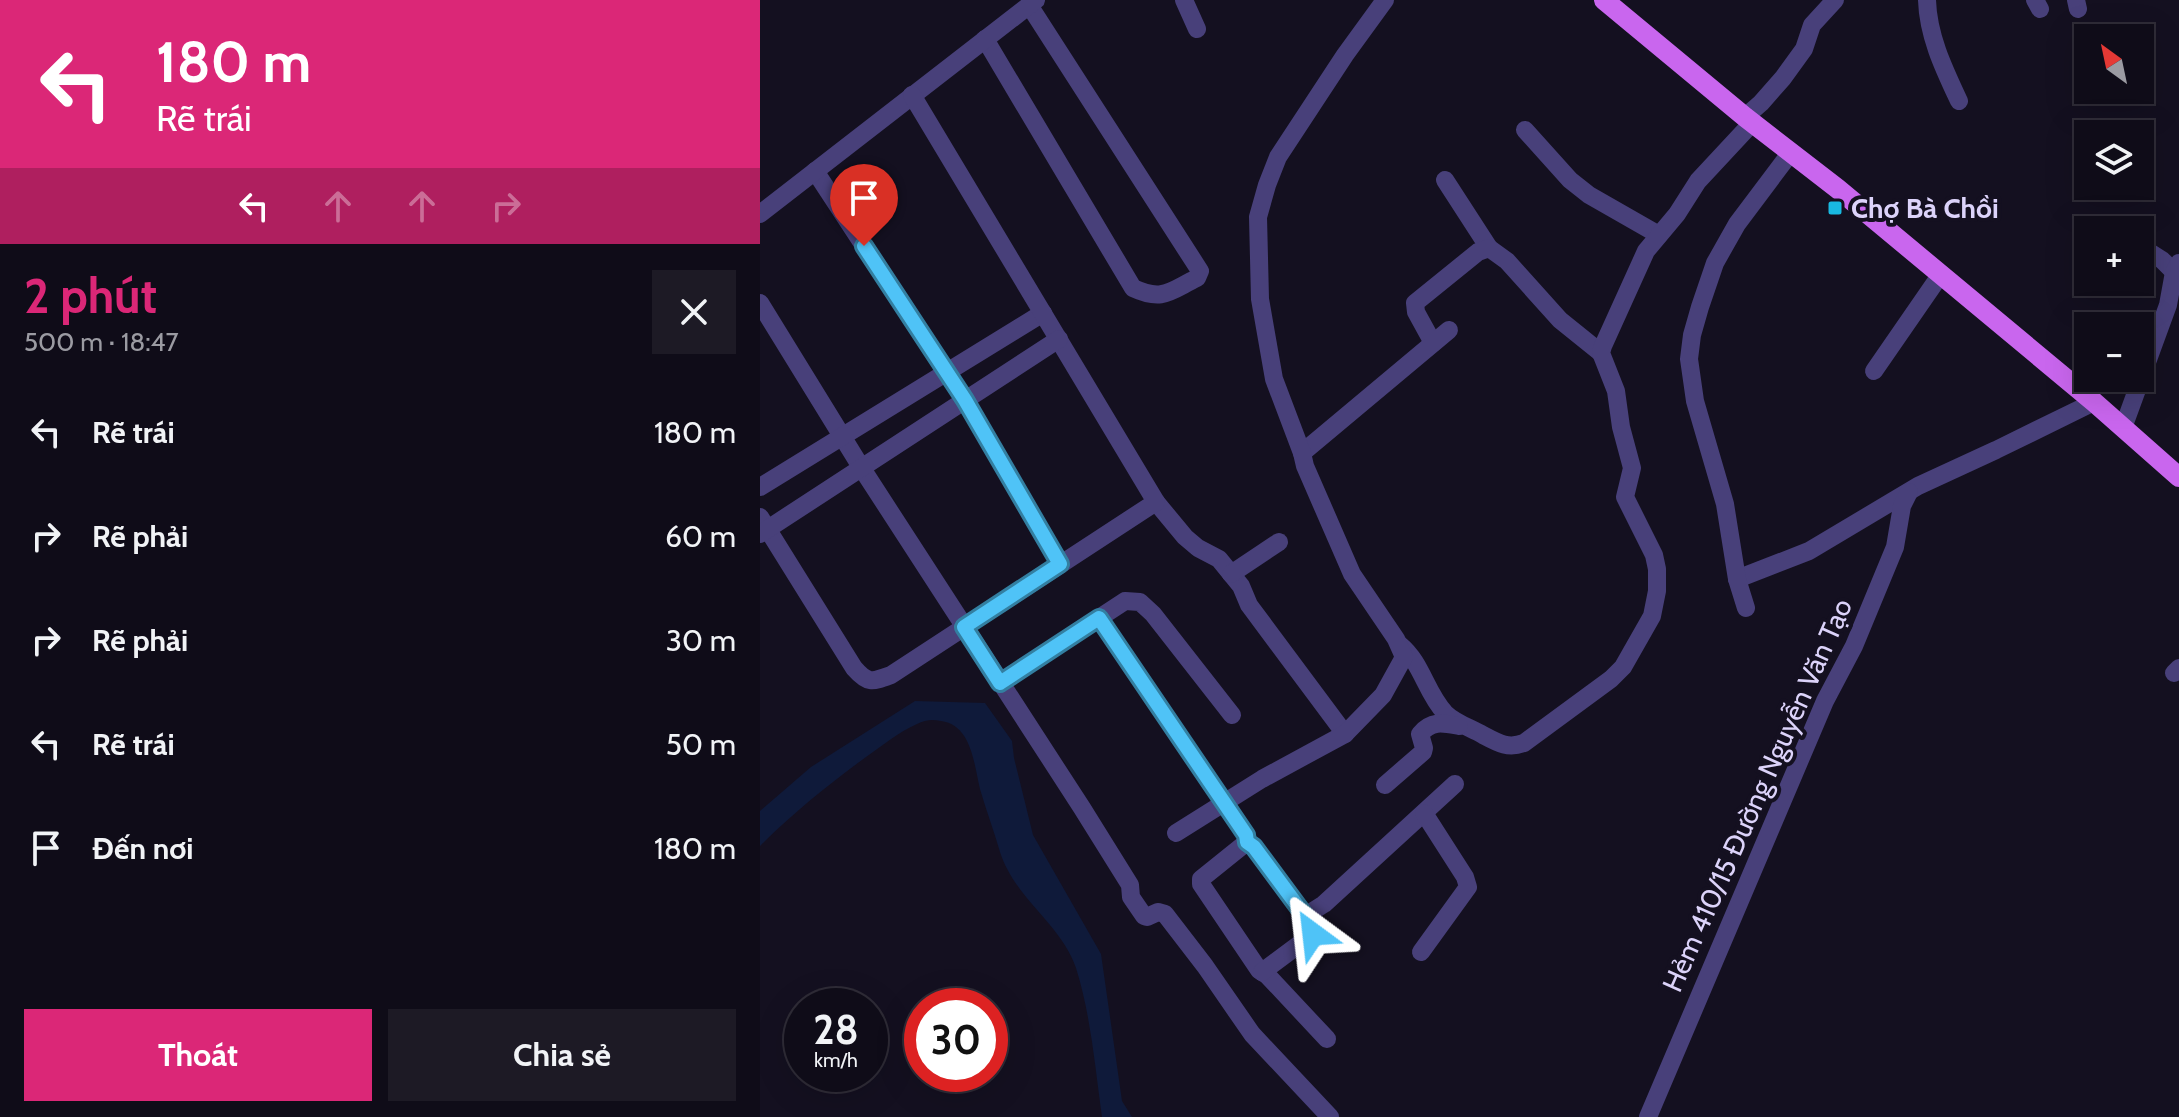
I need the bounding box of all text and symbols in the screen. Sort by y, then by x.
north arrow [2074,24,2154,104]
map controls [2074,24,2154,392]
text: 180 m [156,28,311,96]
icon: left [24,32,128,136]
text: Rẽ trái [156,96,252,140]
button: layers [2074,120,2154,200]
pin [830,164,898,246]
icon: arrive [842,176,886,220]
icon: left [232,184,276,228]
icon: ahead [316,184,360,228]
icon: ahead [400,184,444,228]
icon: right [484,184,528,228]
place label: Chợ Bà Chồi [1851,191,1999,225]
marker: Chợ Bà Chồi [1826,199,1844,217]
button: + [2074,216,2154,296]
text: 2 phút [24,267,157,325]
button: close [652,270,736,354]
button: − [2074,312,2154,392]
text: 500 m · 18:47 [24,326,179,358]
icon: left [24,410,68,454]
text: Rẽ trái [92,414,175,451]
text: 180 m [654,414,736,451]
icon: right [24,514,68,558]
text: Rẽ phải [92,518,188,555]
text: 60 m [665,518,736,555]
street label: Hẻm 410/15 Đường Nguyễn Văn Tạo [1655,593,1859,997]
icon: right [24,618,68,662]
text: Rẽ phải [92,622,188,659]
text: 30 m [666,622,736,659]
icon: left [24,722,68,766]
text: Rẽ trái [92,726,175,763]
text: 50 m [666,726,736,763]
icon: arrive [24,826,68,870]
text: Đến nơi [92,830,194,867]
text: 180 m [654,830,736,867]
position arrow [1271,892,1355,976]
speed limit sign: 30 [904,988,1008,1092]
text: 28 [813,1005,859,1054]
button: Thoát [24,1009,372,1101]
button: Chia sẻ [388,1009,736,1101]
text: km/h [814,1048,858,1072]

